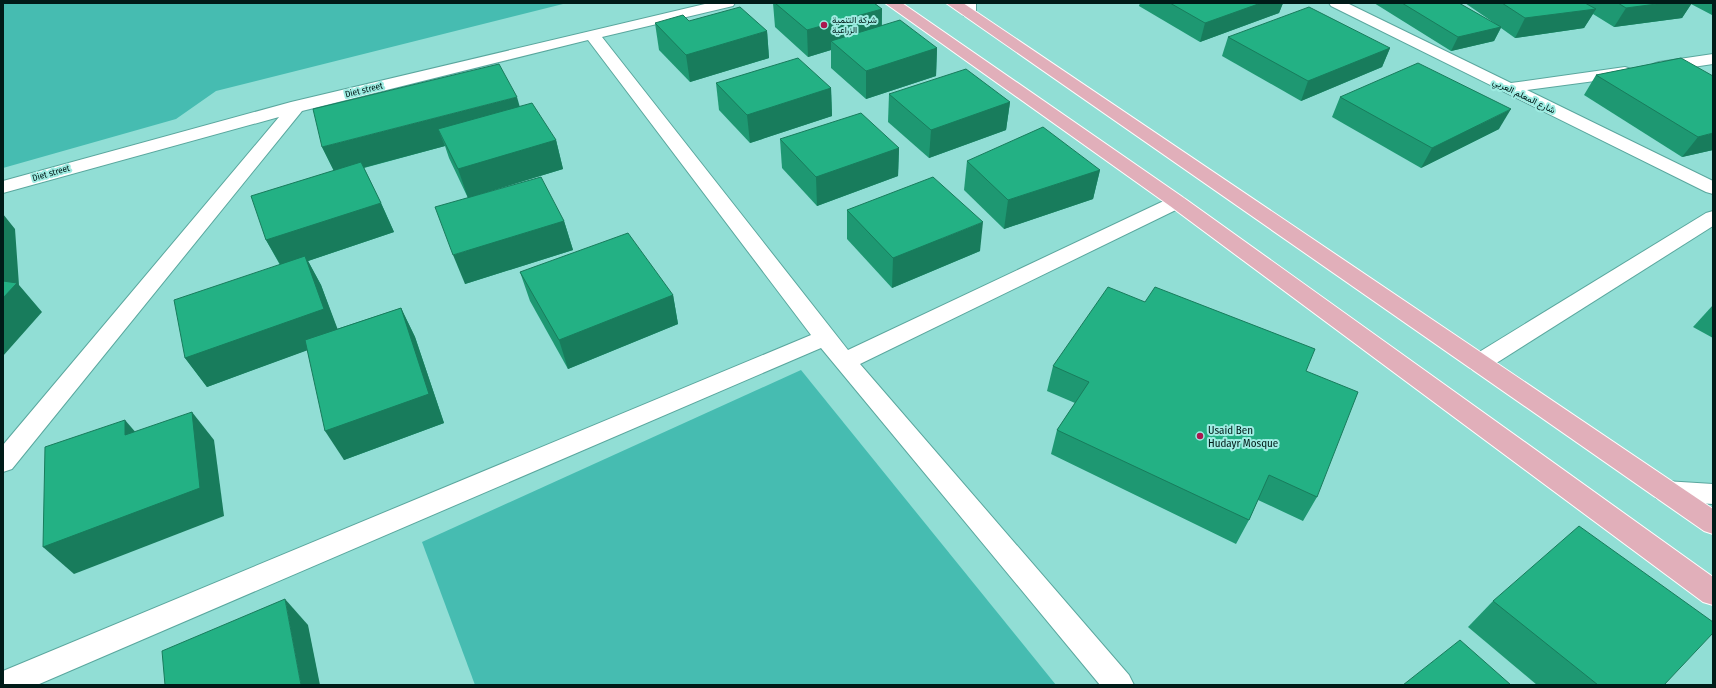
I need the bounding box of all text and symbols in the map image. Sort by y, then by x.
place label: شركة التنمية الزراعية [832,15,877,36]
marker: شركة التنمية الزراعية [819,20,829,30]
street label: شارع المعلم العربي [1490,77,1557,117]
street label: Diet street [344,80,384,100]
street label: Diet street [31,163,71,183]
place label: Usaid Ben Hudayr Mosque [1208,424,1278,450]
marker: Usaid Ben Hudayr Mosque [1195,431,1205,441]

